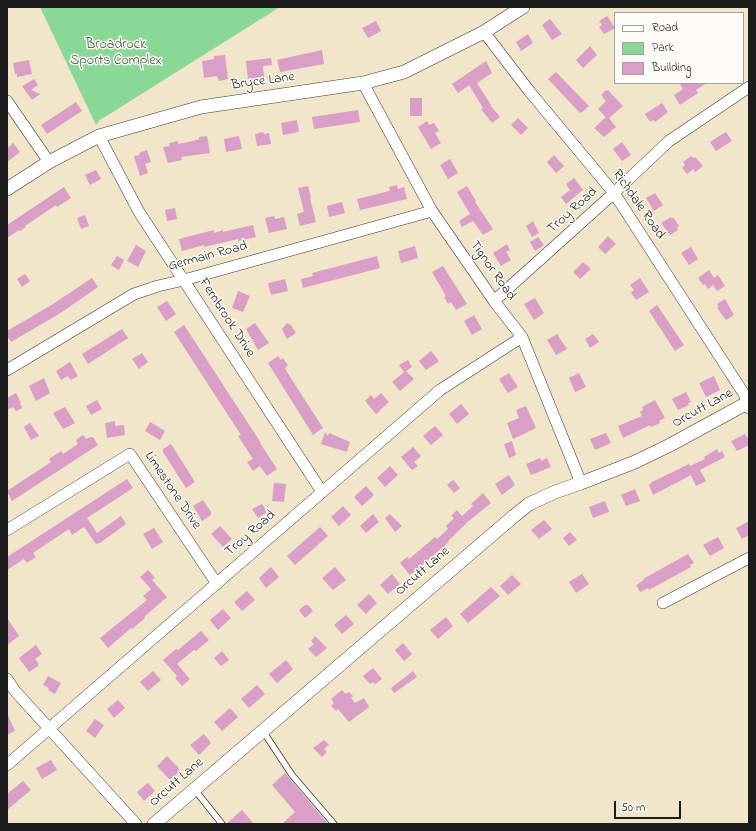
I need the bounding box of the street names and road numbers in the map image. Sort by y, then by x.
street label: Bryce Lane [230,69,296,95]
street label: Richdale Road [608,167,668,243]
street label: Troy Road [545,184,601,238]
street label: Germain Road [167,238,249,276]
street label: Tignor Road [465,238,519,304]
street label: Fernbrook Drive [194,275,258,361]
street label: Orcutt Lane [670,386,736,432]
street label: Limestone Drive [140,449,204,533]
street label: Troy Road [222,508,280,560]
street label: Orcutt Lane [392,544,454,600]
street label: Orcutt Lane [146,755,208,811]

